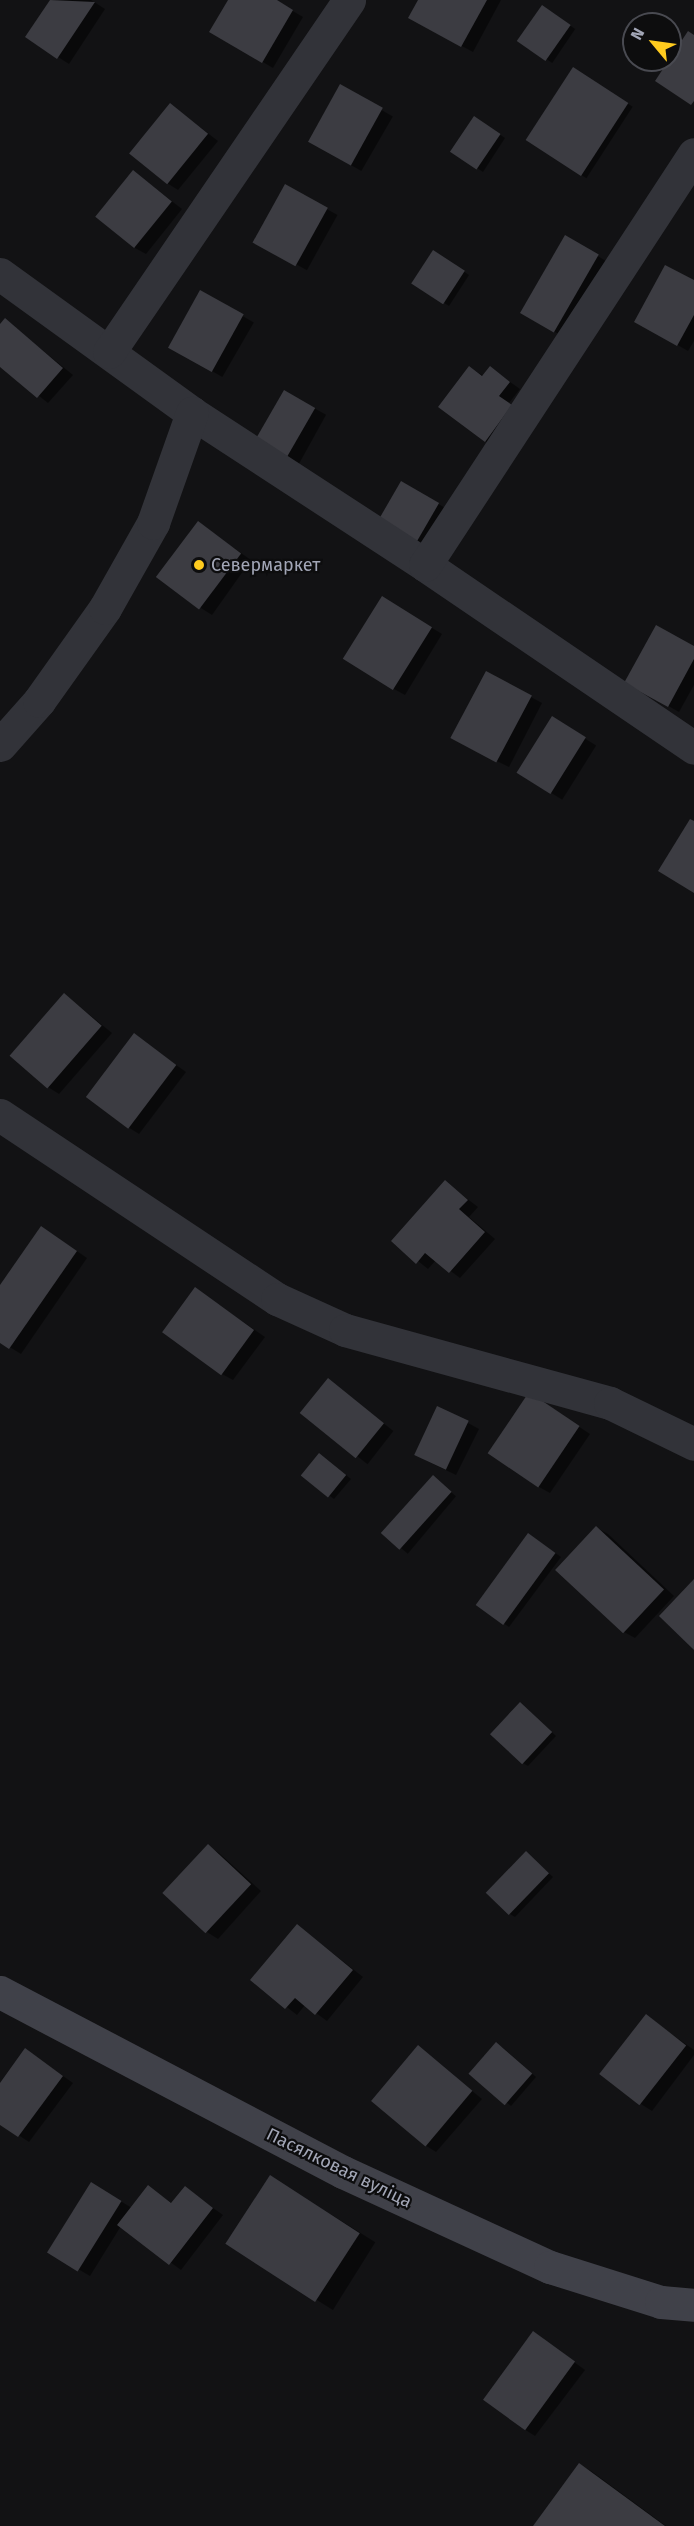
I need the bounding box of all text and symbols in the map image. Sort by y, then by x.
north arrow [622,12,682,72]
text: N [627,25,648,43]
place label: Севермаркет [211,554,320,576]
marker: Севермаркет [192,558,206,572]
street label: Пасялковая вуліца [263,2123,415,2213]

